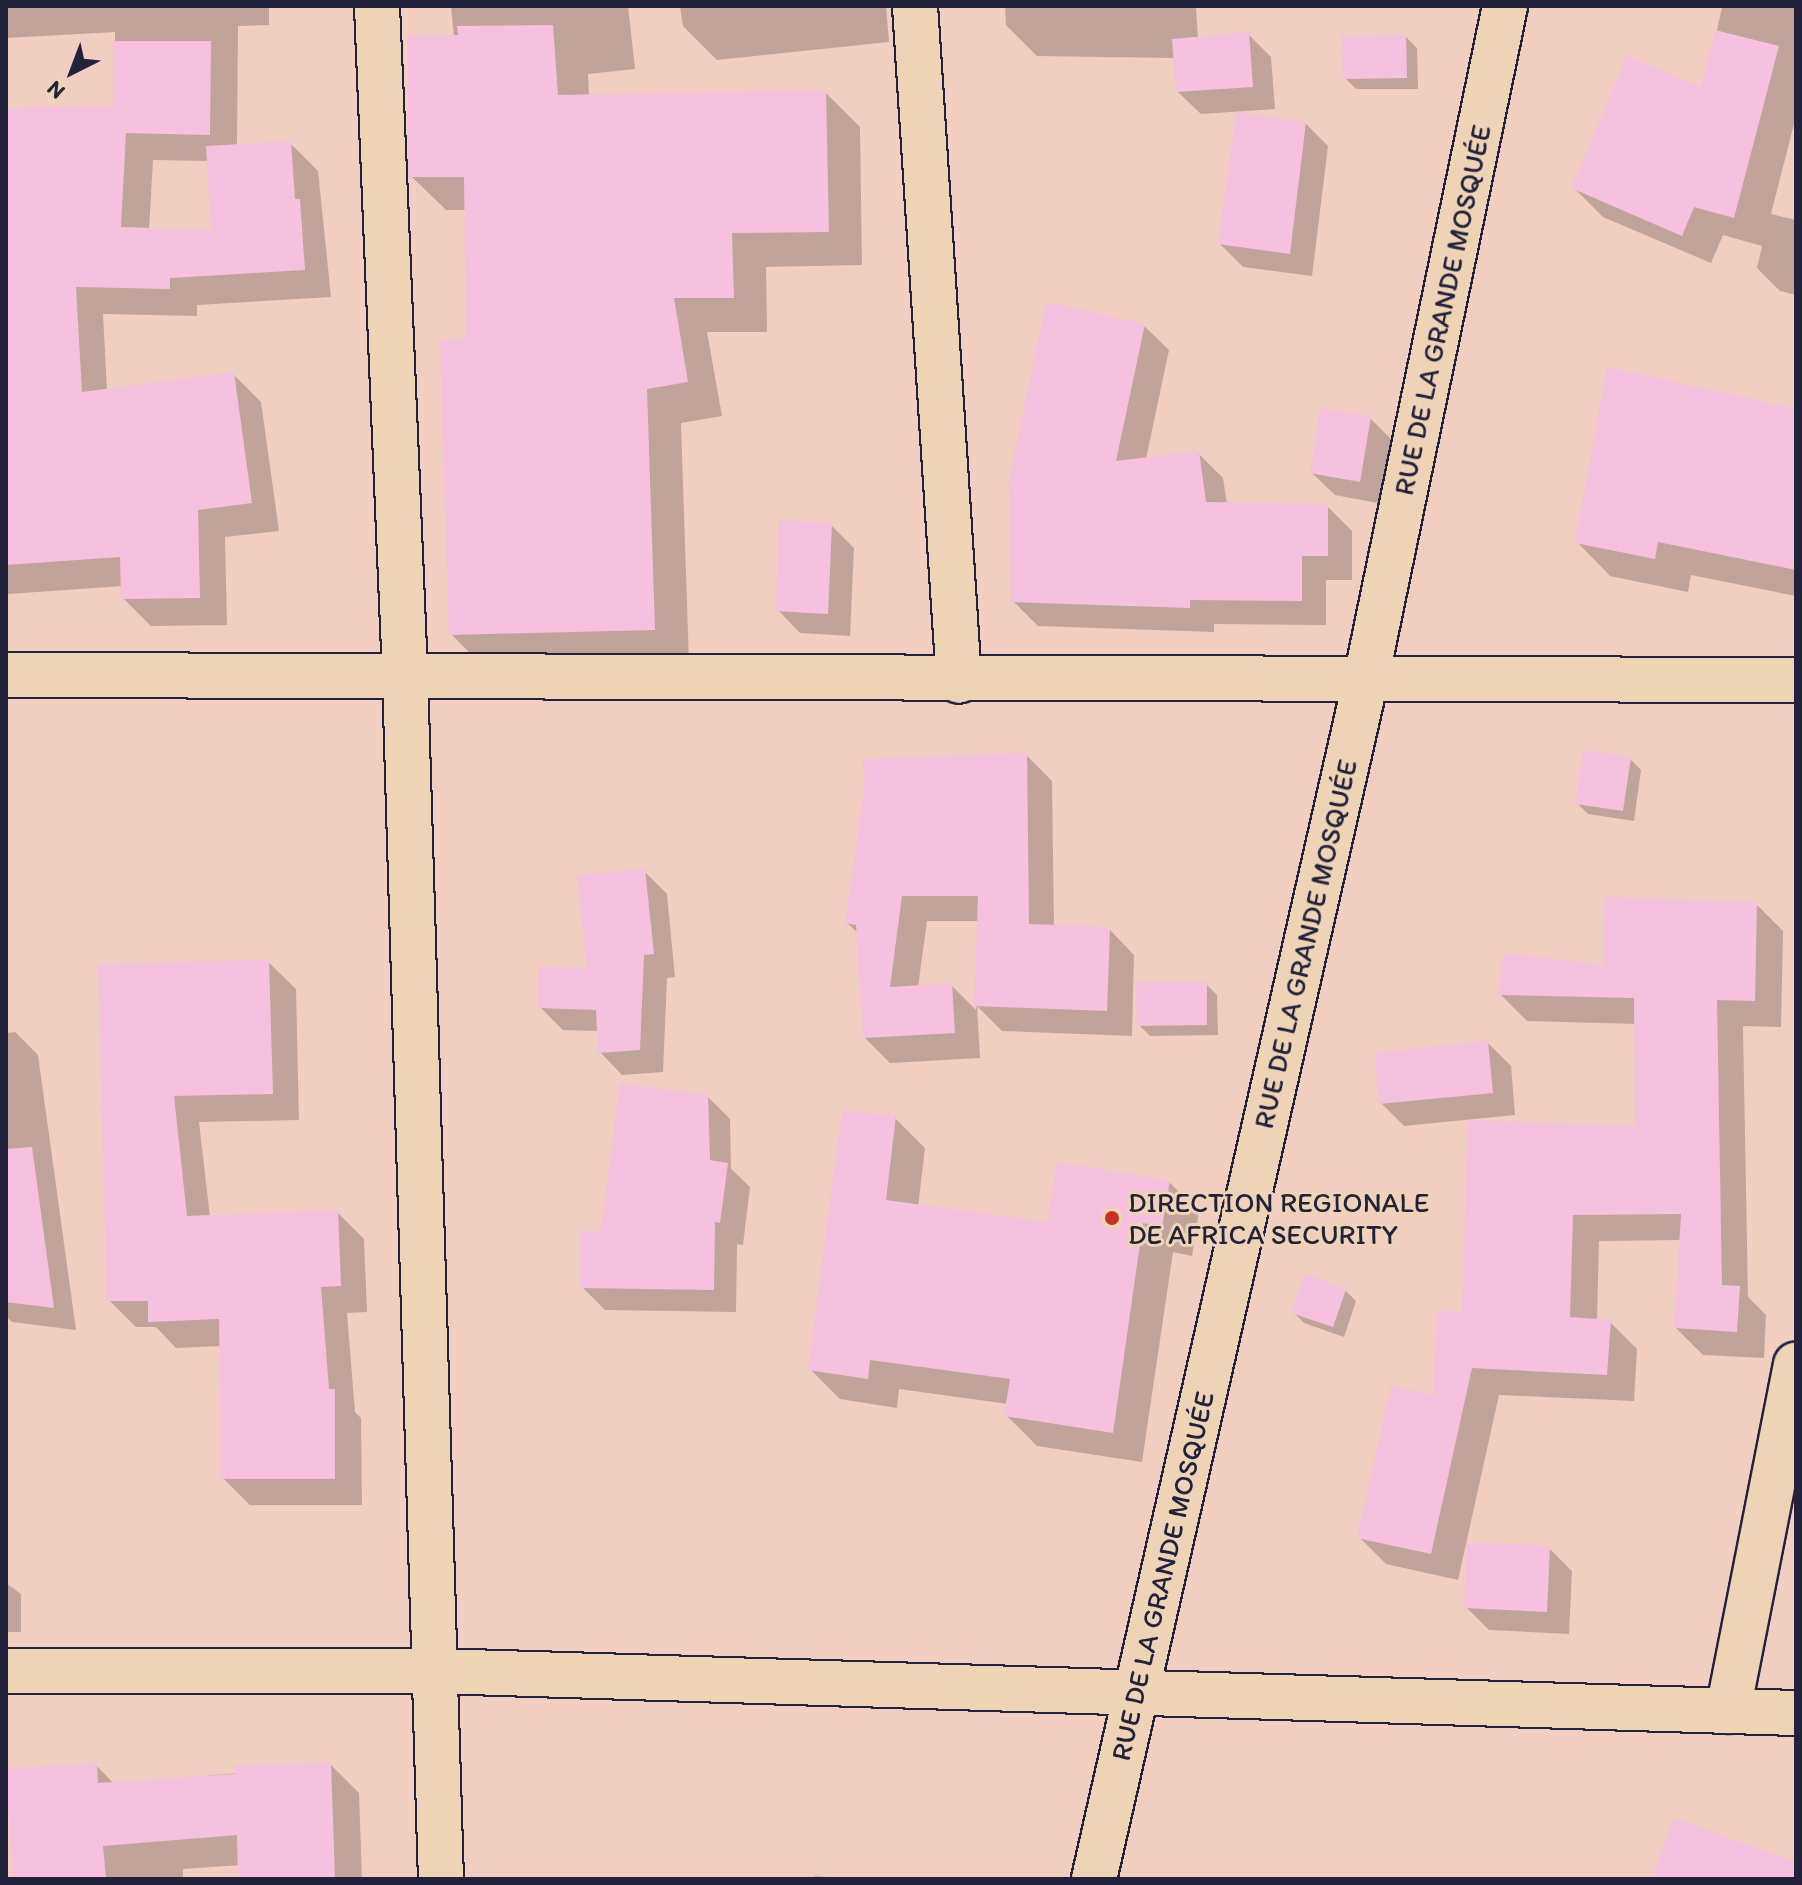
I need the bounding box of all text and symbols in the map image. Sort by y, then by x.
north arrow [32,32,112,112]
text: N [41,75,70,105]
street label: RUE DE LA GRANDE MOSQUÉE [1386,122,1498,498]
street label: RUE DE LA GRANDE MOSQUÉE [1246,756,1364,1132]
place label: DIRECTION REGIONALE DE AFRICA SECURITY [1128,1185,1425,1251]
marker: DIRECTION REGIONALE DE AFRICA SECURITY [1103,1209,1121,1227]
street label: RUE DE LA GRANDE MOSQUÉE [1103,1388,1221,1764]

